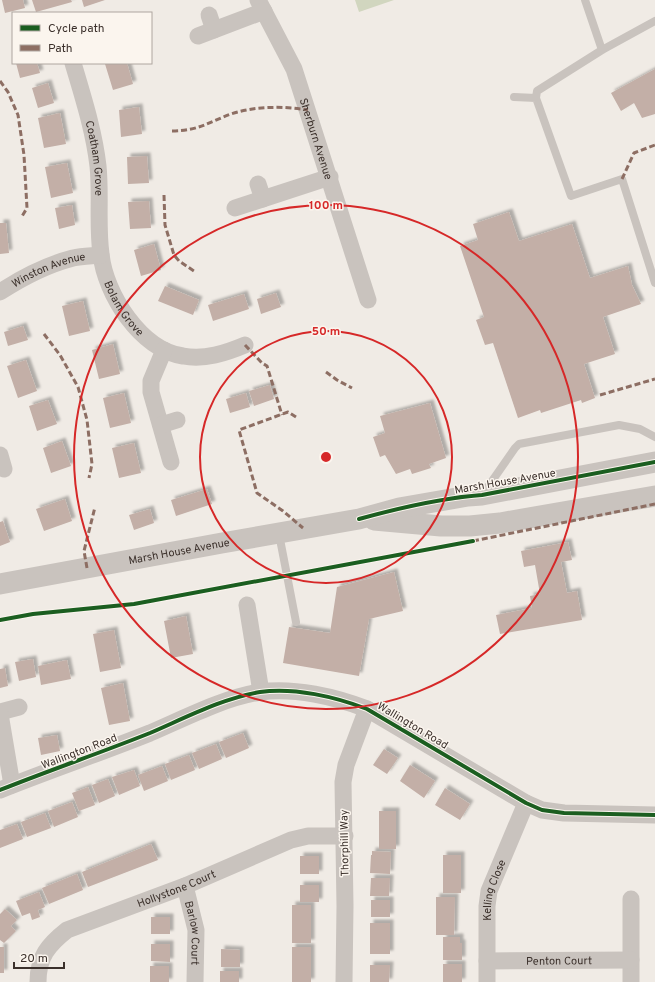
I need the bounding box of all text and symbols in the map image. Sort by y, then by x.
legend [12,12,152,64]
text: Cycle path [48,21,105,37]
text: Path [48,41,73,57]
street label: Sherburn Avenue [296,96,335,182]
street label: Coatham Grove [82,119,105,196]
text: 100 m [309,198,343,214]
street label: Winston Avenue [9,250,86,291]
street label: Bolam Grove [100,279,146,340]
text: 50 m [312,324,340,340]
centre of rings [319,450,333,464]
street label: Marsh House Avenue [453,466,557,498]
street label: Marsh House Avenue [127,536,231,568]
street label: Wallington Road [374,699,450,753]
street label: Wallington Road [39,731,119,773]
street label: Thorphill Way [337,809,353,877]
street label: Kelling Close [481,858,509,921]
street label: Hollystone Court [135,868,218,911]
street label: Barlow Court [181,900,202,965]
scale bar [14,944,64,970]
text: 20 m [20,951,48,967]
street label: Penton Court [526,954,592,969]

